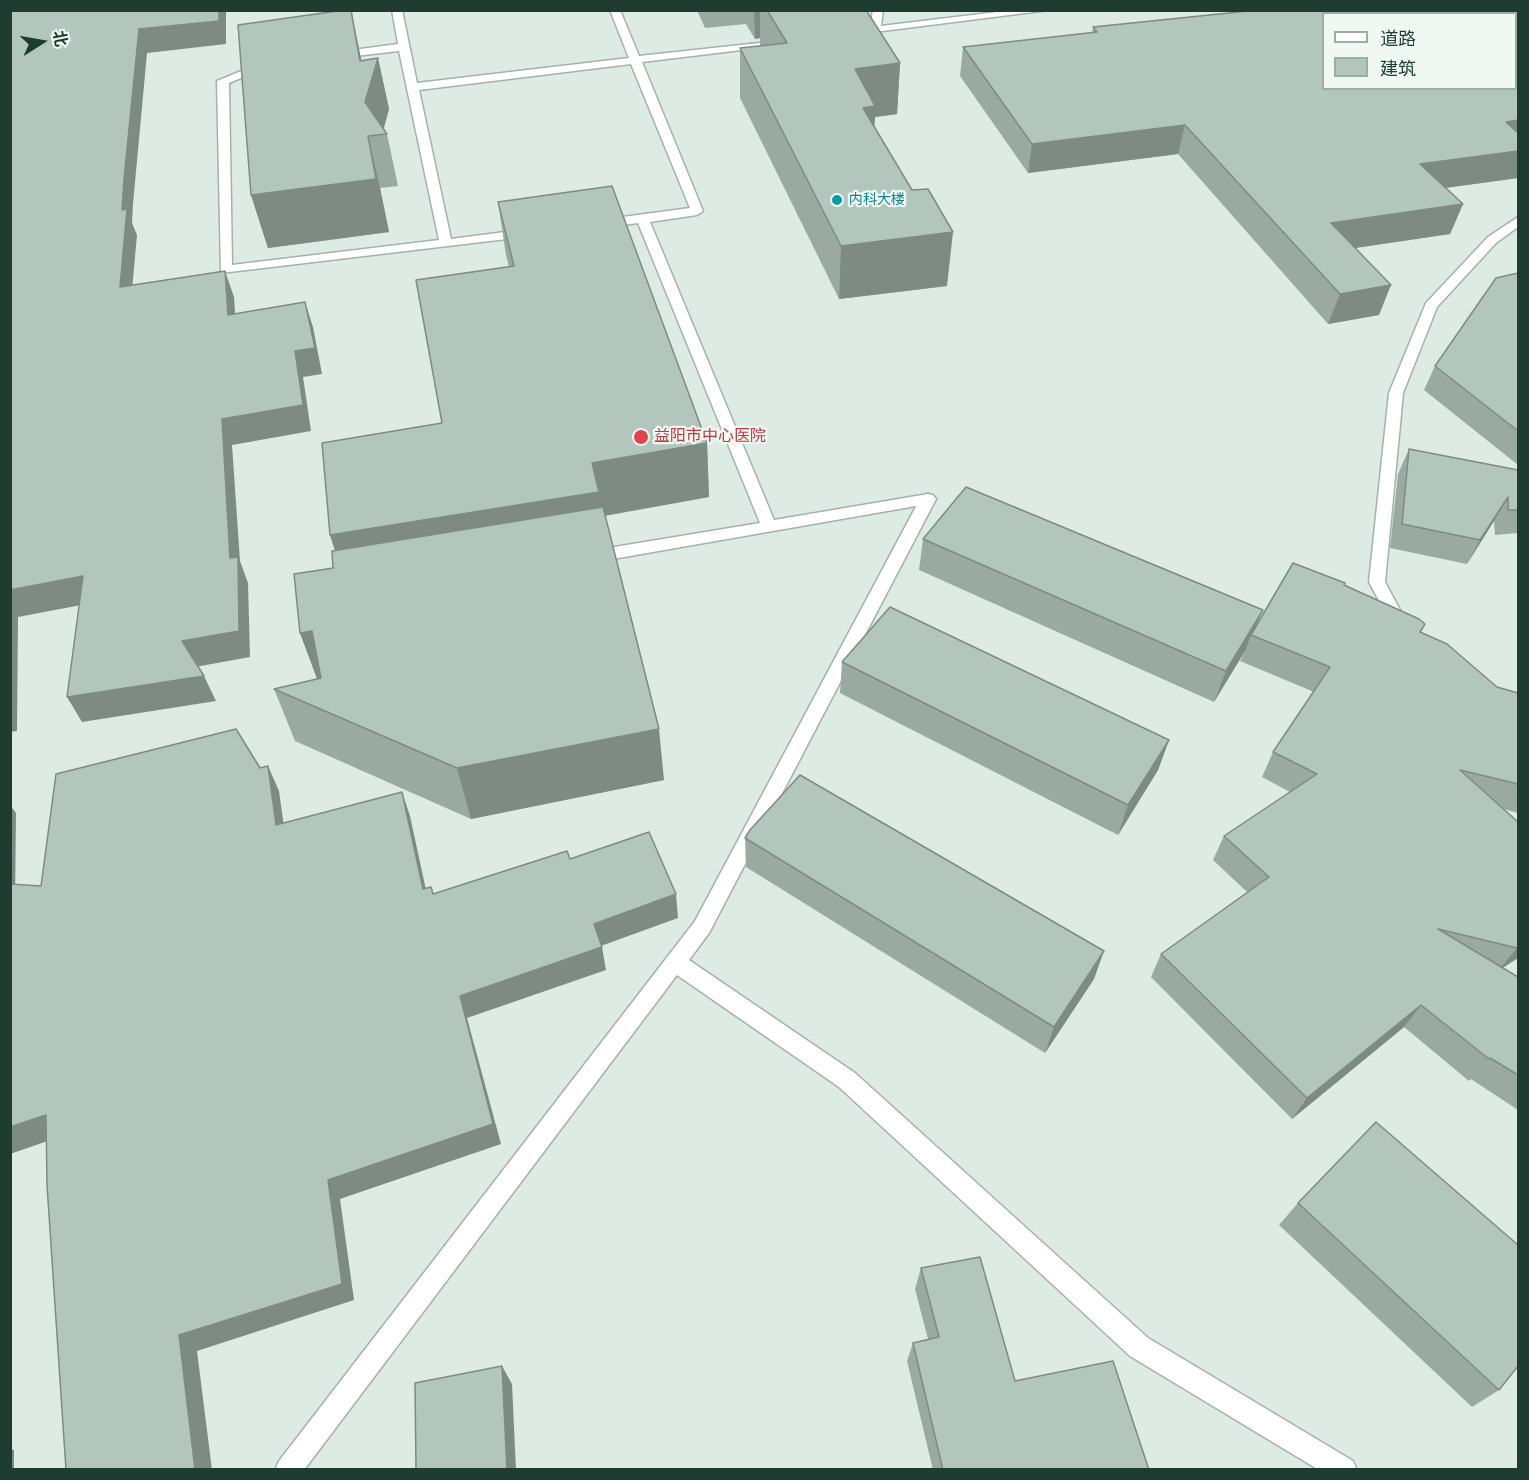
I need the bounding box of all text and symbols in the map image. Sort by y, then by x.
north arrow [12,12,72,72]
legend [1322,12,1517,90]
text: 道路 [1380,28,1416,50]
text: 北 [49,29,71,48]
text: 建筑 [1380,58,1416,80]
place label: 内科大楼 [849,192,905,208]
marker: 内科大楼 [830,193,844,207]
place label: 益阳市中心医院 [654,427,766,447]
marker: 益阳市中心医院 [632,428,650,446]

